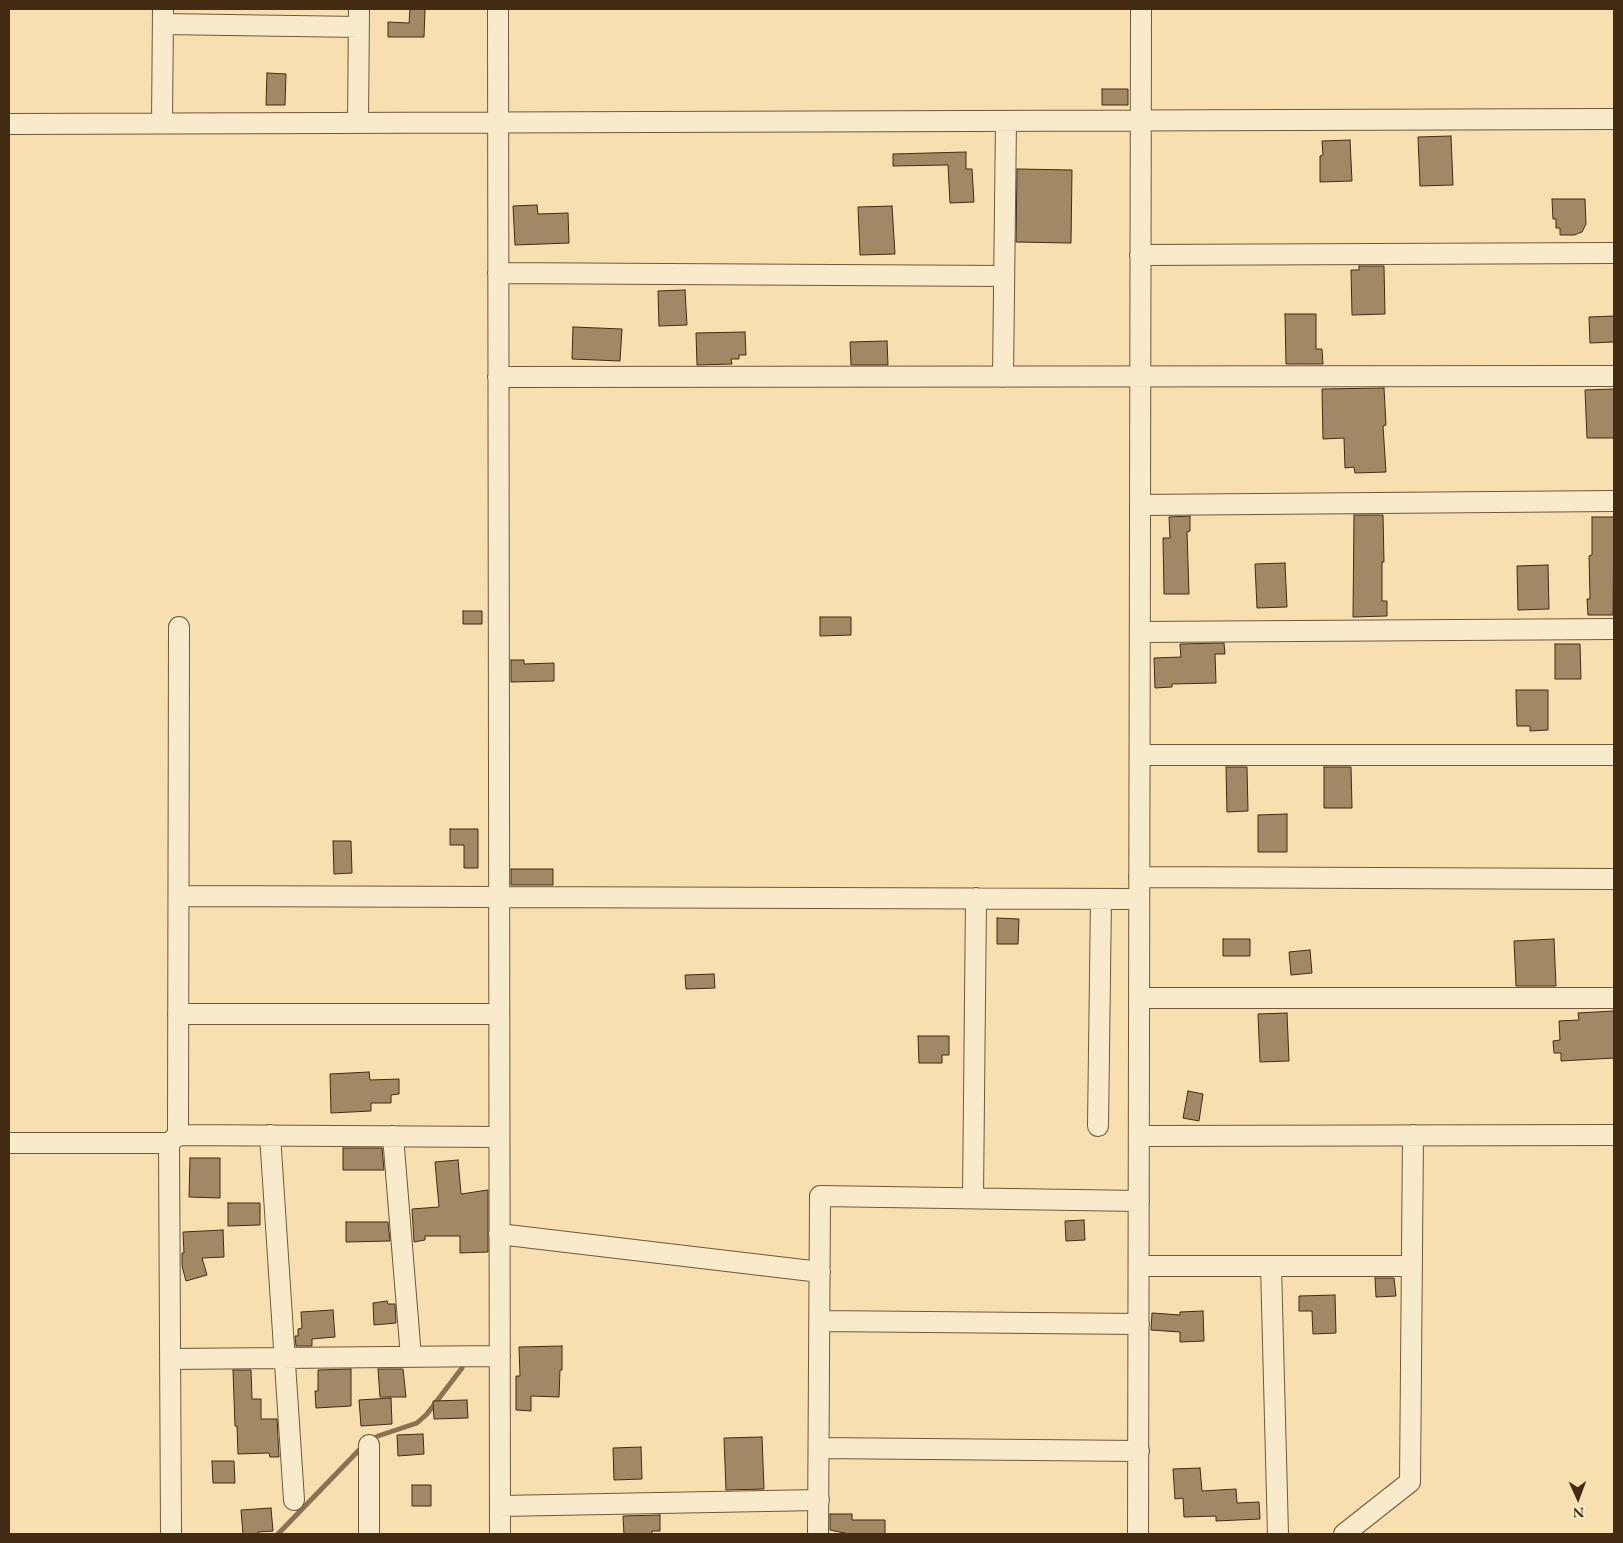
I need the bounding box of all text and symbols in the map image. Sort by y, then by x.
north arrow [1553,1473,1603,1523]
text: N [1573,1504,1585,1522]

